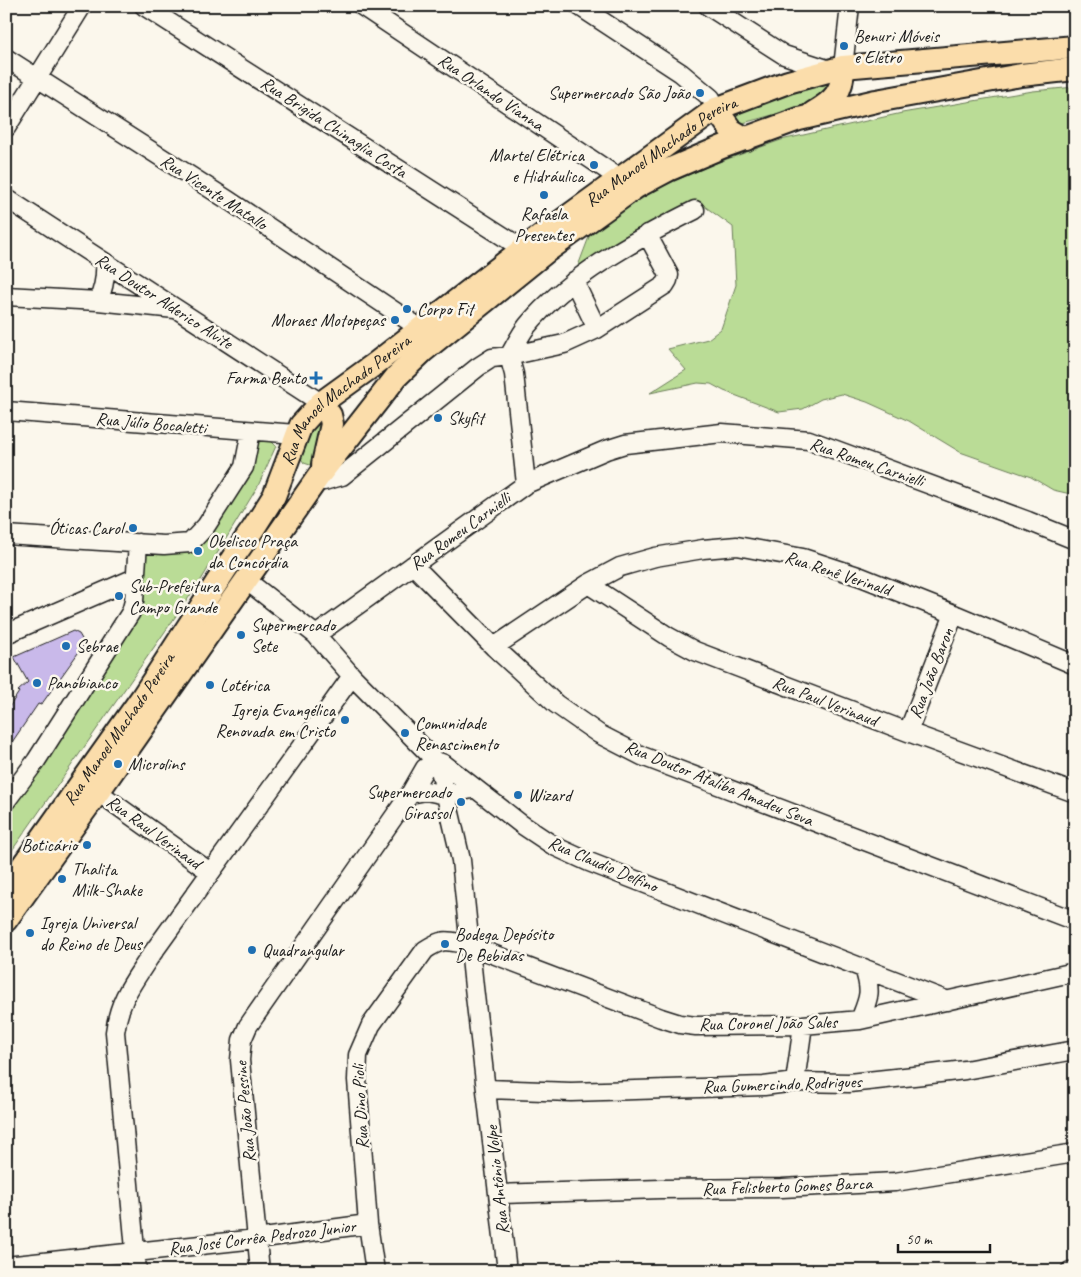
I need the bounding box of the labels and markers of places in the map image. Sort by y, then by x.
place label: Benuri Móveis e Eletro [854,25,941,68]
marker: Benuri Móveis e Eletro [838,40,850,52]
place label: Supermercado São João [548,82,692,104]
marker: Supermercado São João [694,87,706,99]
place label: Martel Elétrica e Hidráulica [489,144,586,187]
marker: Martel Elétrica e Hidráulica [588,159,600,171]
marker: Rafaela Presentes [538,189,550,201]
place label: Rafaela Presentes [515,203,575,246]
place label: Corpo Fit [417,298,477,320]
marker: Corpo Fit [401,303,413,315]
place label: Moraes Motopeças [271,309,387,331]
marker: Moraes Motopeças [389,314,401,326]
place label: Farma Bento [226,367,308,389]
marker: Farma Bento [310,372,322,384]
place label: Skyfit [448,407,487,429]
marker: Skyfit [432,412,444,424]
place label: Óticas Carol [49,517,126,539]
marker: Óticas Carol [127,522,139,534]
place label: Obelisco Praça da Concórdia [208,530,298,573]
marker: Obelisco Praça da Concórdia [192,545,204,557]
place label: Sub-Prefeitura Campo Grande [129,575,221,618]
marker: Sub-Prefeitura Campo Grande [113,590,125,602]
place label: Supermercado Sete [251,614,337,657]
marker: Supermercado Sete [235,629,247,641]
place label: Sebrae [76,635,119,657]
marker: Sebrae [60,640,72,652]
place label: Panobianco [47,672,119,694]
place label: Lotérica [220,674,271,696]
marker: Panobianco [31,677,43,689]
marker: Lotérica [204,679,216,691]
place label: Igreja Evangélica Renovada em Cristo [215,699,337,742]
place label: Comunidade Renascimento [415,712,500,755]
marker: Igreja Evangélica Renovada em Cristo [339,714,351,726]
marker: Comunidade Renascimento [399,727,411,739]
place label: Microlins [128,753,186,775]
marker: Microlins [112,758,124,770]
place label: Supermercado Girassol [367,781,454,824]
place label: Wizard [528,784,574,806]
marker: Wizard [512,789,524,801]
marker: Supermercado Girassol [455,796,467,808]
place label: Boticário [21,834,79,856]
marker: Boticário [81,839,93,851]
place label: Thalita Milk-Shake [72,858,143,901]
marker: Thalita Milk-Shake [56,873,68,885]
place label: Igreja Universal do Reino de Deus [40,912,143,955]
place label: Bodega Depósito De Bebidas [455,923,555,966]
marker: Igreja Universal do Reino de Deus [24,927,36,939]
marker: Bodega Depósito De Bebidas [439,938,451,950]
place label: Quadrangular [262,939,345,961]
marker: Quadrangular [246,944,258,956]

